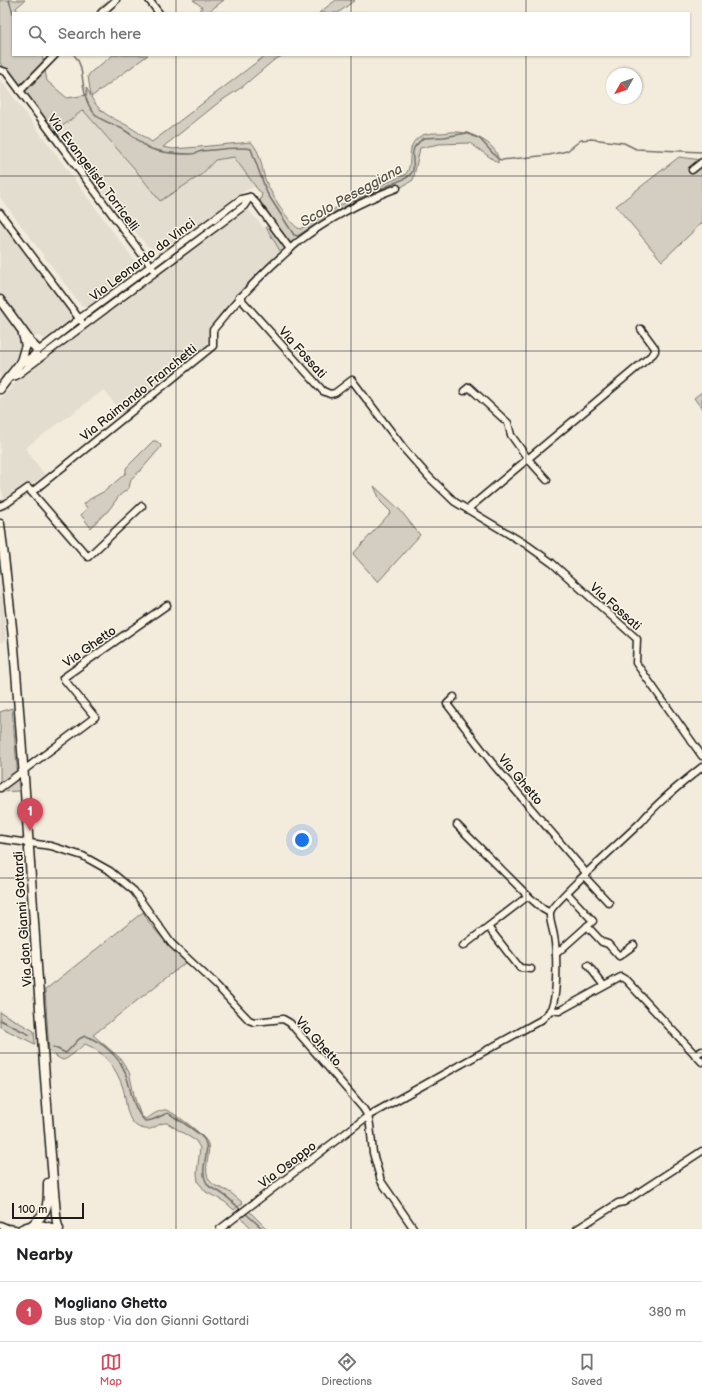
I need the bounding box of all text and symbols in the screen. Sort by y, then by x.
search box [12,12,690,56]
icon: search [26,23,48,45]
text: Search here [58,25,141,44]
north arrow [606,68,642,104]
street label: Via Evangelista Torricelli [44,111,143,234]
water label: Scolo Peseggiana [297,160,405,231]
street label: Via Leonardo da Vinci [87,215,198,305]
street label: Via Fossati [275,324,330,382]
street label: Via Raimondo Franchetti [77,341,200,445]
street label: Via Fossati [586,579,644,634]
street label: Via Ghetto [60,623,119,671]
street label: Via Ghetto [494,751,546,808]
pin: 1 [17,798,43,831]
your location [292,830,312,850]
street label: Via don Gianni Gottardi [10,851,36,987]
street label: Via Ghetto [292,1013,345,1070]
street label: Via Osoppo [256,1138,320,1192]
scale bar [12,1201,84,1220]
text: 100 m [18,1203,47,1216]
text: Nearby [16,1245,73,1265]
text: Mogliano Ghetto [54,1294,167,1313]
text: 1 [26,1304,32,1320]
text: 380 m [649,1304,686,1320]
text: Bus stop · Via don Gianni Gottardi [54,1313,249,1329]
tab: Map [100,1351,122,1388]
tab: Directions [321,1351,372,1388]
tab: Saved [571,1351,602,1388]

